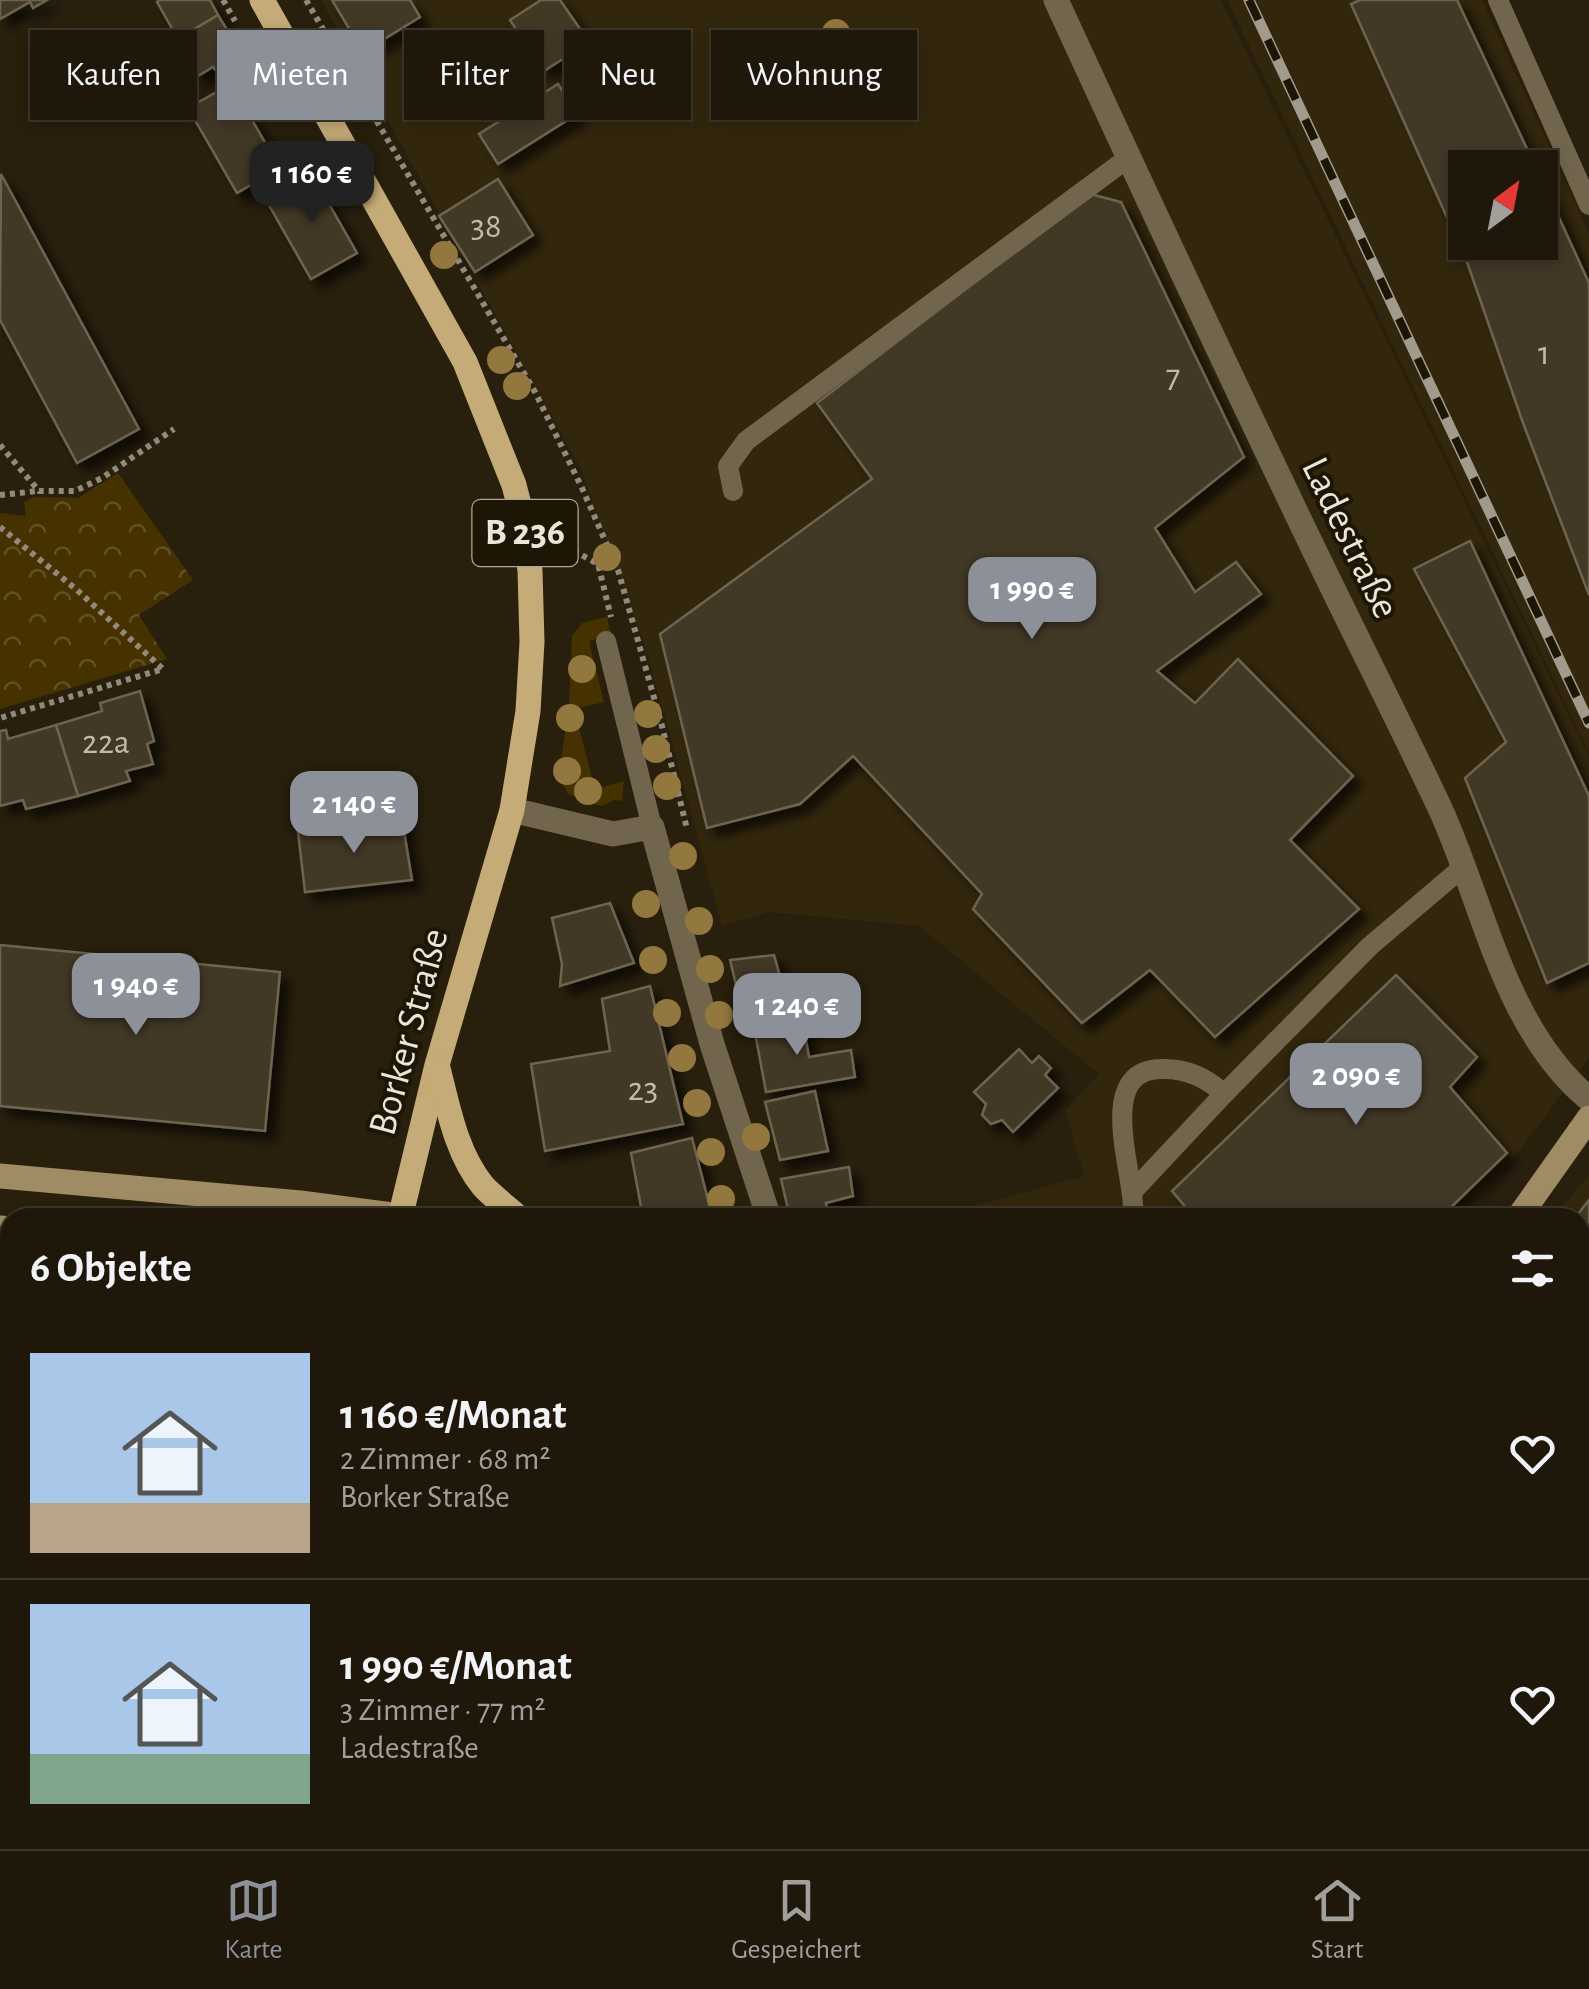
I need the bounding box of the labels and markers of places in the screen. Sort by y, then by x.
pin: 1 160 € [220,141,404,226]
pin: 1 990 € [940,557,1124,642]
pin: 2 140 € [262,771,446,856]
pin: 1 940 € [44,953,228,1038]
pin: 1 240 € [705,973,889,1058]
pin: 2 090 € [1264,1043,1448,1128]

